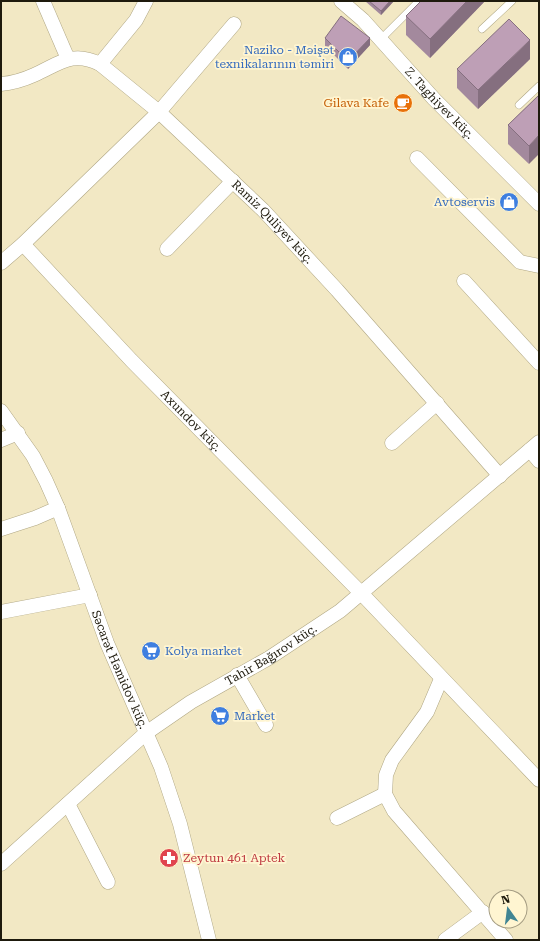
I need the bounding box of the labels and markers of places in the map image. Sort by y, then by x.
place label: Naziko - Məişət texnikalarının təmiri [215,43,335,71]
shop icon: Naziko - Məişət texnikalarının təmiri [337,46,359,68]
cafe icon: Gilava Kafe [392,92,414,114]
place label: Gilava Kafe [323,96,389,110]
shop icon: Avtoservis [498,191,520,213]
place label: Avtoservis [434,195,495,209]
supermarket icon: Kolya market [140,640,162,662]
place label: Kolya market [165,644,242,658]
supermarket icon: Market [209,705,231,727]
place label: Market [234,709,276,723]
pharmacy icon: Zeytun 461 Aptek [158,847,180,869]
place label: Zeytun 461 Aptek [183,851,285,865]

